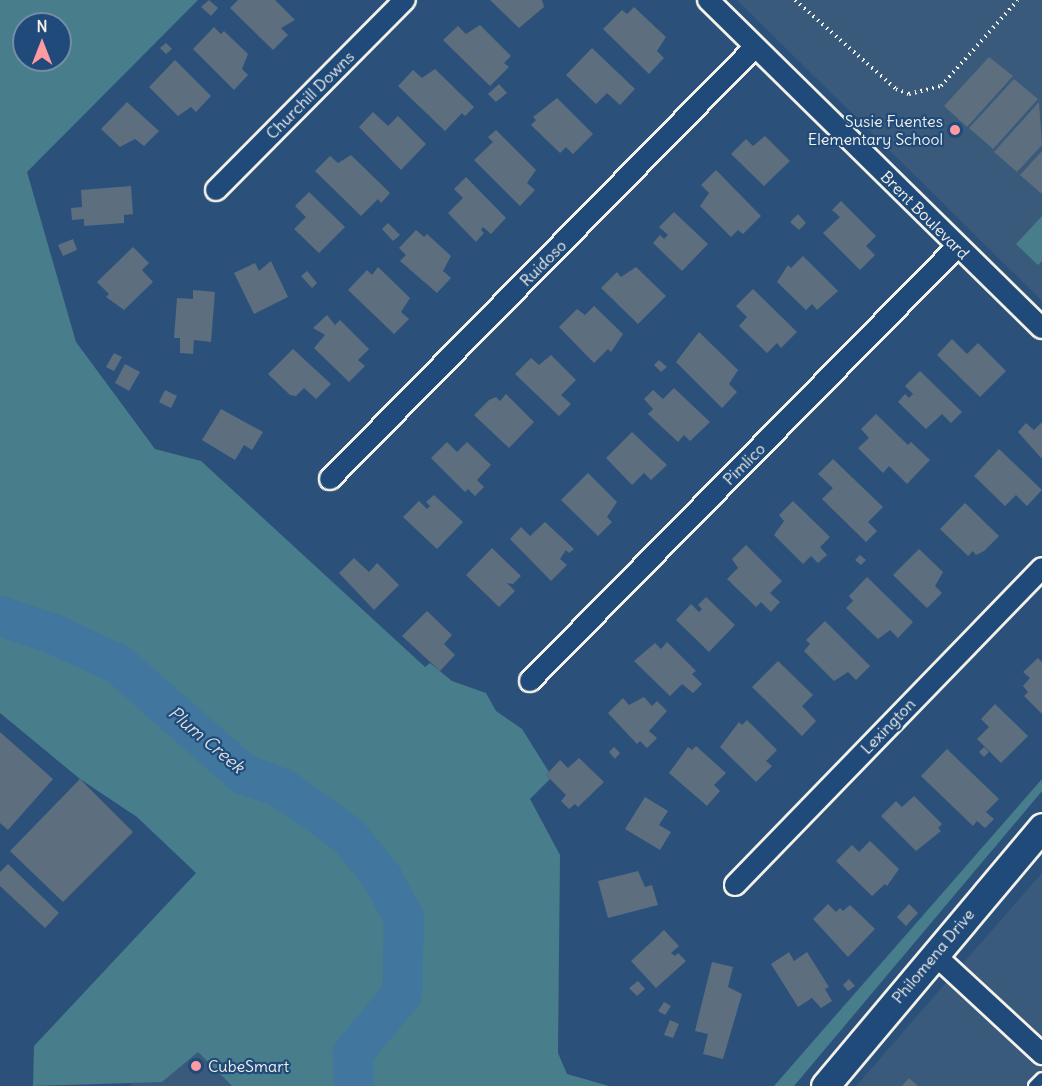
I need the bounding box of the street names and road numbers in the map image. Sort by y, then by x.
street label: Churchill Downs [262,47,358,143]
street label: Brent Boulevard [877,167,973,263]
street label: Ruidoso [516,236,570,290]
street label: Pimlico [719,439,769,489]
street label: Lexington [857,694,919,758]
street label: Philomena Drive [888,905,978,1007]

